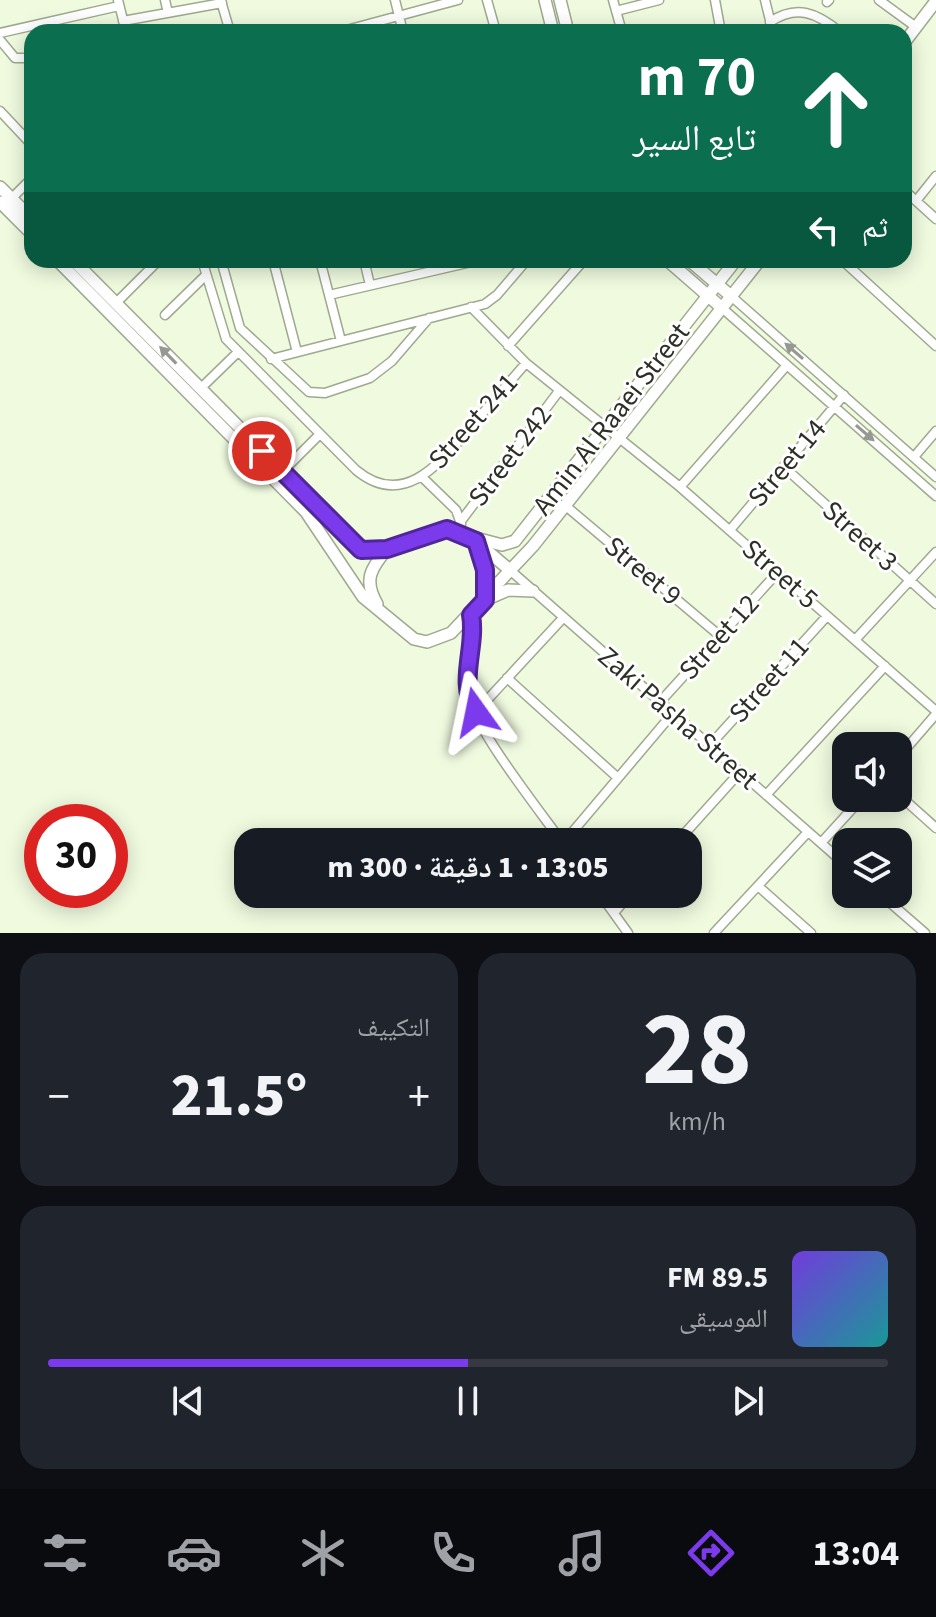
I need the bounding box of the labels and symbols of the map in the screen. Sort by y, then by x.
street label: Amin Al Raaei Street [523,314,699,524]
one-way arrow [784,343,804,360]
one-way arrow [159,346,178,365]
street label: Street 241 [419,364,527,478]
street label: Street 242 [459,397,561,515]
street label: Street 14 [738,410,836,516]
pin [228,417,296,485]
one-way arrow [855,424,874,442]
street label: Street 3 [813,491,907,581]
street label: Street 9 [596,527,690,615]
street label: Street 5 [733,529,827,619]
street label: Street 12 [669,585,769,689]
street label: Street 11 [719,628,819,732]
street label: Zaki Pasha Street [589,637,767,799]
position arrow [434,670,518,754]
speed limit sign: 30 [24,804,128,908]

